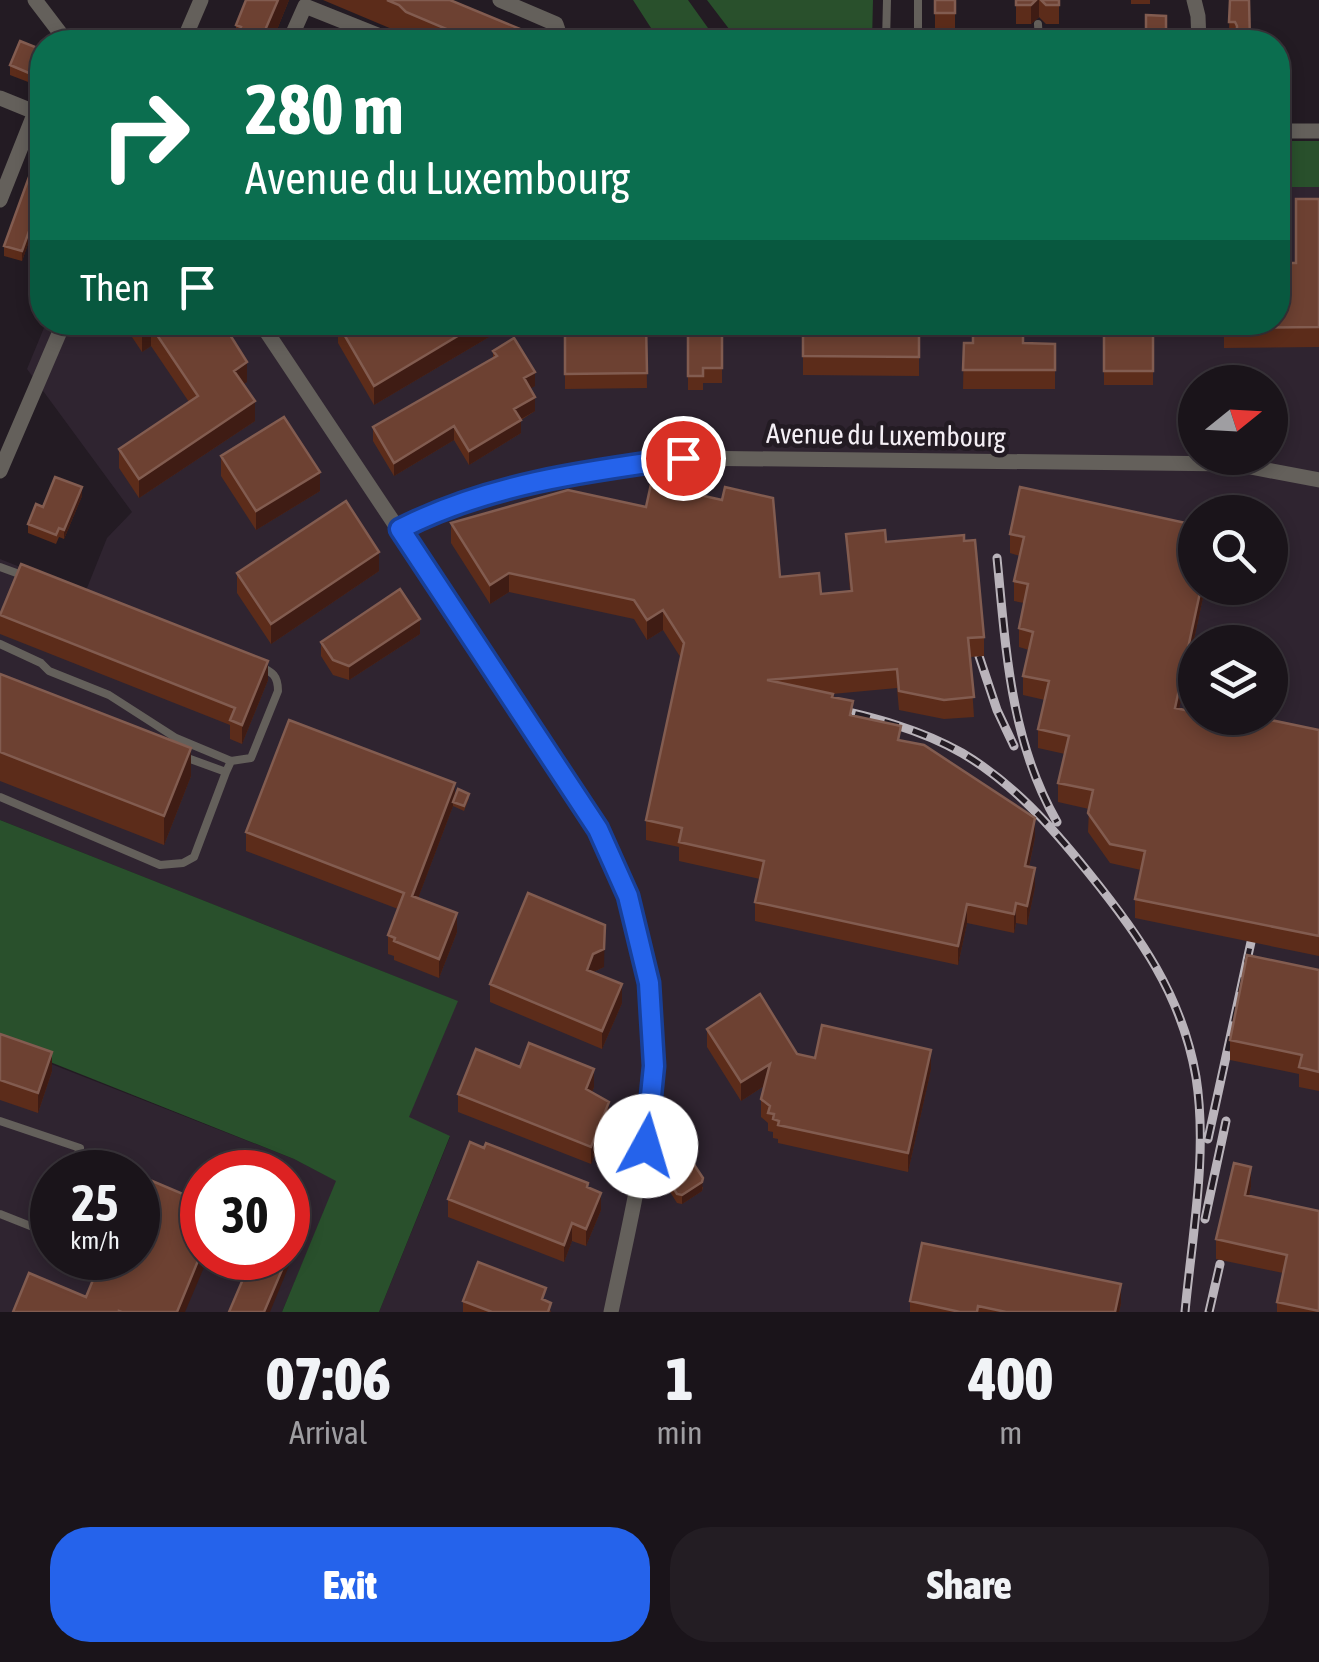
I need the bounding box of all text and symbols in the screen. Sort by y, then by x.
text: 280 m [245,69,404,149]
icon: right [80,70,210,200]
text: Avenue du Luxembourg [245,152,630,204]
icon: arrive [170,260,225,315]
text: Then [80,266,150,309]
north arrow [1178,365,1288,475]
map controls [1178,365,1288,735]
pin [641,416,726,501]
street label: Avenue du Luxembourg [766,417,1006,453]
icon: arrive [656,431,711,486]
button: search [1178,495,1288,605]
button: layers [1178,625,1288,735]
position arrow [594,1094,698,1198]
speed limit sign: 30 [180,1150,310,1280]
text: 25 [71,1174,118,1232]
text: km/h [70,1226,120,1254]
text: 07:06 [266,1344,391,1413]
text: 1 [665,1344,694,1413]
text: 400 [968,1344,1053,1413]
text: Arrival [289,1414,367,1451]
text: min [657,1414,702,1451]
text: m [999,1414,1022,1451]
button: Exit [50,1527,650,1642]
button: Share [670,1527,1269,1642]

